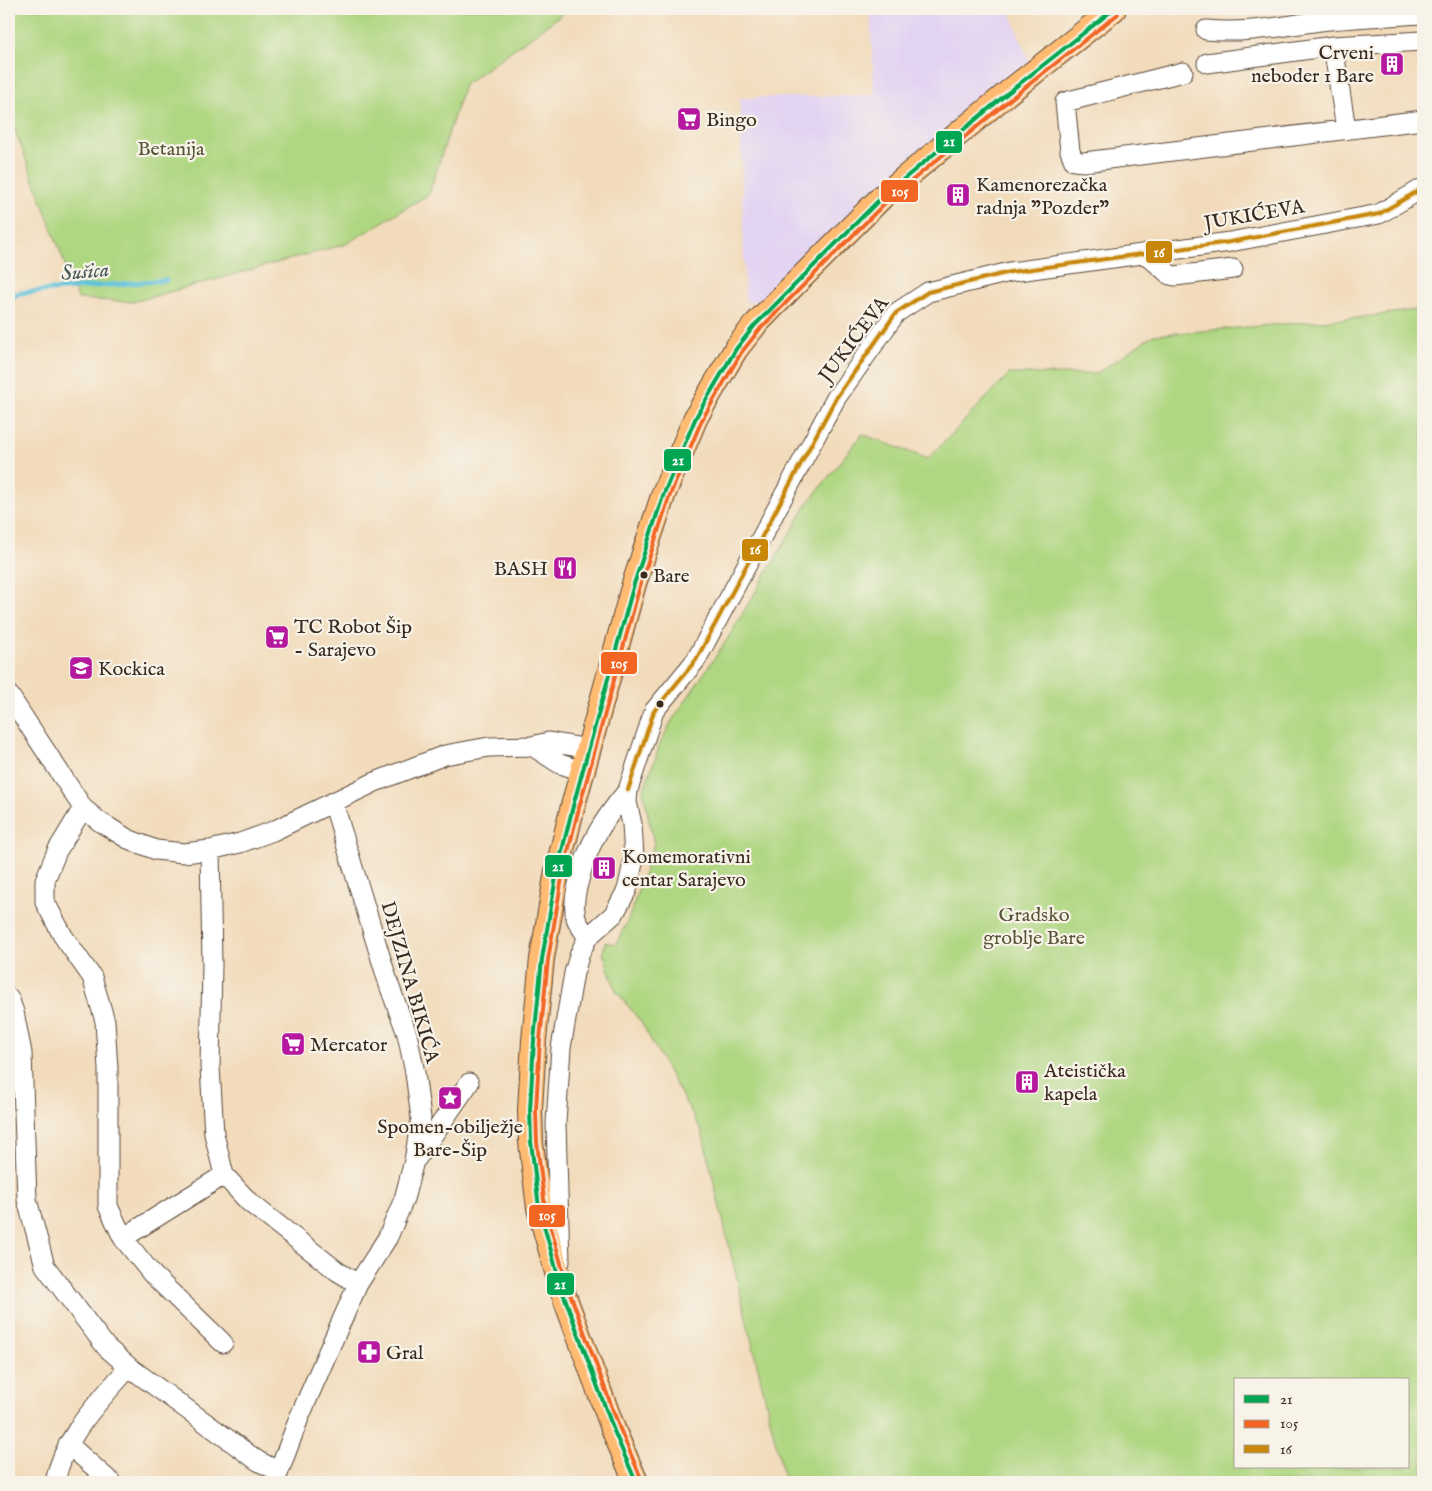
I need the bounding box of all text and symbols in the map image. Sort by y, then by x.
place label: Crveni neboder 1 Bare [1251,41,1374,89]
building icon: Crveni neboder 1 Bare [1379,51,1405,77]
supermarket icon: Bingo [676,106,702,132]
place label: Bingo [706,108,757,133]
line badge: 21 [935,130,963,154]
text: 21 [943,133,955,151]
park label: Betanija [137,137,205,162]
place label: Kamenorezačka radnja "Pozder" [976,173,1109,221]
line badge: 105 [880,179,919,203]
building icon: Kamenorezačka radnja "Pozder" [945,182,971,208]
text: 105 [891,183,909,201]
street label: JUKIĆEVA [1200,194,1307,237]
line badge: 16 [1145,240,1173,264]
text: 16 [1153,244,1166,262]
water label: Sušica [60,257,110,288]
street label: JUKIĆEVA [812,291,895,390]
line badge: 21 [663,448,692,472]
text: 21 [672,452,684,470]
line badge: 16 [741,538,769,562]
text: 16 [749,541,762,559]
restaurant icon: BASH [552,555,578,581]
place label: BASH [494,557,548,582]
place label: Bare [653,565,690,589]
marker: Bare [639,570,649,580]
place label: TC Robot Šip - Sarajevo [294,615,412,663]
supermarket icon: TC Robot Šip - Sarajevo [264,624,290,650]
line badge: 105 [600,651,638,675]
school or university icon: Kockica [68,655,94,681]
text: 105 [610,655,628,673]
place label: Kockica [98,657,165,682]
unlabelled marker [655,699,665,709]
place label: Komemorativni centar Sarajevo [622,845,751,893]
line badge: 21 [544,854,573,878]
building icon: Komemorativni centar Sarajevo [591,855,617,881]
text: 21 [552,858,564,876]
street label: DEJZINA BIKIĆA [374,899,445,1067]
park label: Gradsko groblje Bare [983,903,1085,951]
supermarket icon: Mercator [280,1031,306,1057]
place label: Mercator [310,1033,388,1058]
place label: Ateistička kapela [1043,1059,1126,1107]
building icon: Ateistička kapela [1014,1069,1040,1095]
place icon: Spomen-obilježje Bare-Šip [437,1085,463,1111]
place label: Spomen-obilježje Bare-Šip [377,1115,523,1163]
line badge: 105 [528,1204,566,1228]
text: 105 [538,1207,556,1225]
line badge: 21 [546,1272,575,1296]
text: 21 [554,1276,566,1294]
pharmacy icon: Gral [356,1339,382,1365]
place label: Gral [386,1341,424,1366]
legend [1234,1378,1410,1468]
text: 21 [1280,1390,1293,1409]
text: 105 [1280,1414,1299,1433]
text: 16 [1280,1440,1293,1459]

